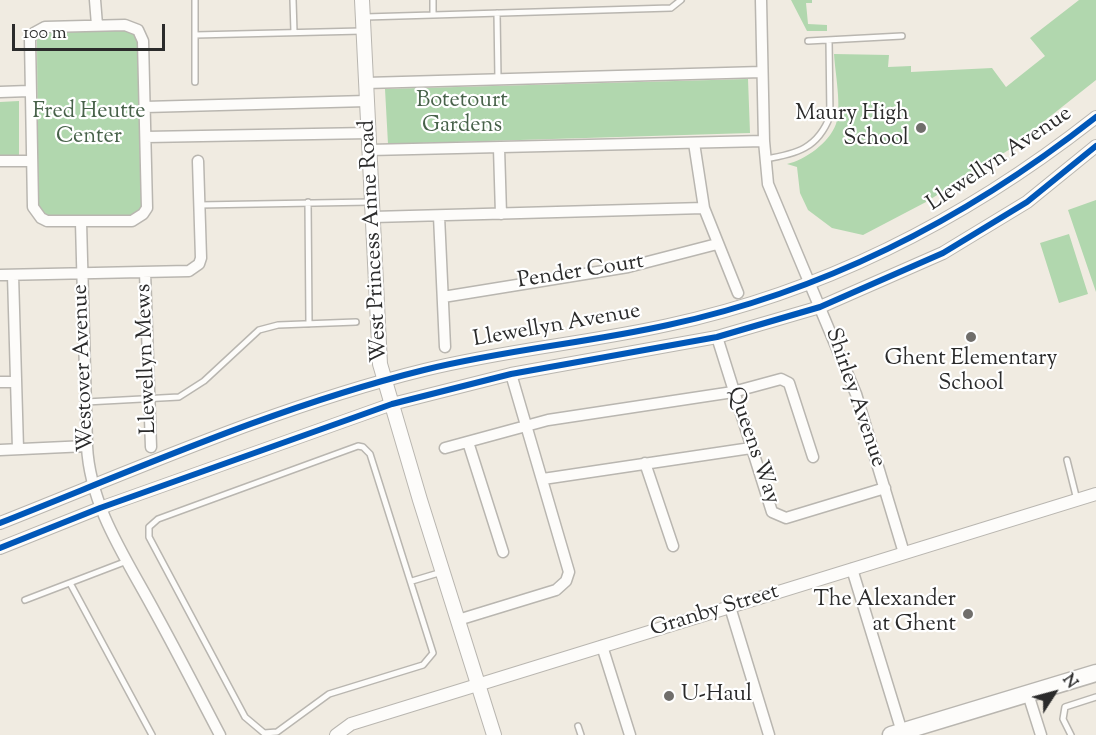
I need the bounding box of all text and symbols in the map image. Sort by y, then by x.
scale bar [15,12,168,50]
text: 100 m [23,21,67,47]
park label: Botetourt Gardens [416,89,508,140]
park label: Fred Heutte Center [32,100,146,152]
place label: Maury High School [795,102,909,154]
street label: Llewellyn Avenue [922,102,1078,218]
street label: West Princess Anne Road [355,119,395,363]
marker: Maury High School [914,121,928,135]
street label: Pender Court [516,250,646,296]
street label: Llewellyn Mews [132,283,164,435]
street label: Westover Avenue [69,284,101,452]
street label: Llewellyn Avenue [471,299,643,355]
street label: Shirley Avenue [818,325,890,471]
marker: Ghent Elementary School [964,330,978,344]
place label: Ghent Elementary School [885,347,1057,398]
street label: Queens Way [720,384,784,508]
street label: Granby Street [648,580,782,644]
place label: The Alexander at Ghent [813,588,956,640]
marker: The Alexander at Ghent [961,607,975,621]
north arrow [1024,663,1084,723]
text: N [1056,670,1082,694]
place label: U-Haul [681,683,752,709]
marker: U-Haul [662,689,676,703]

